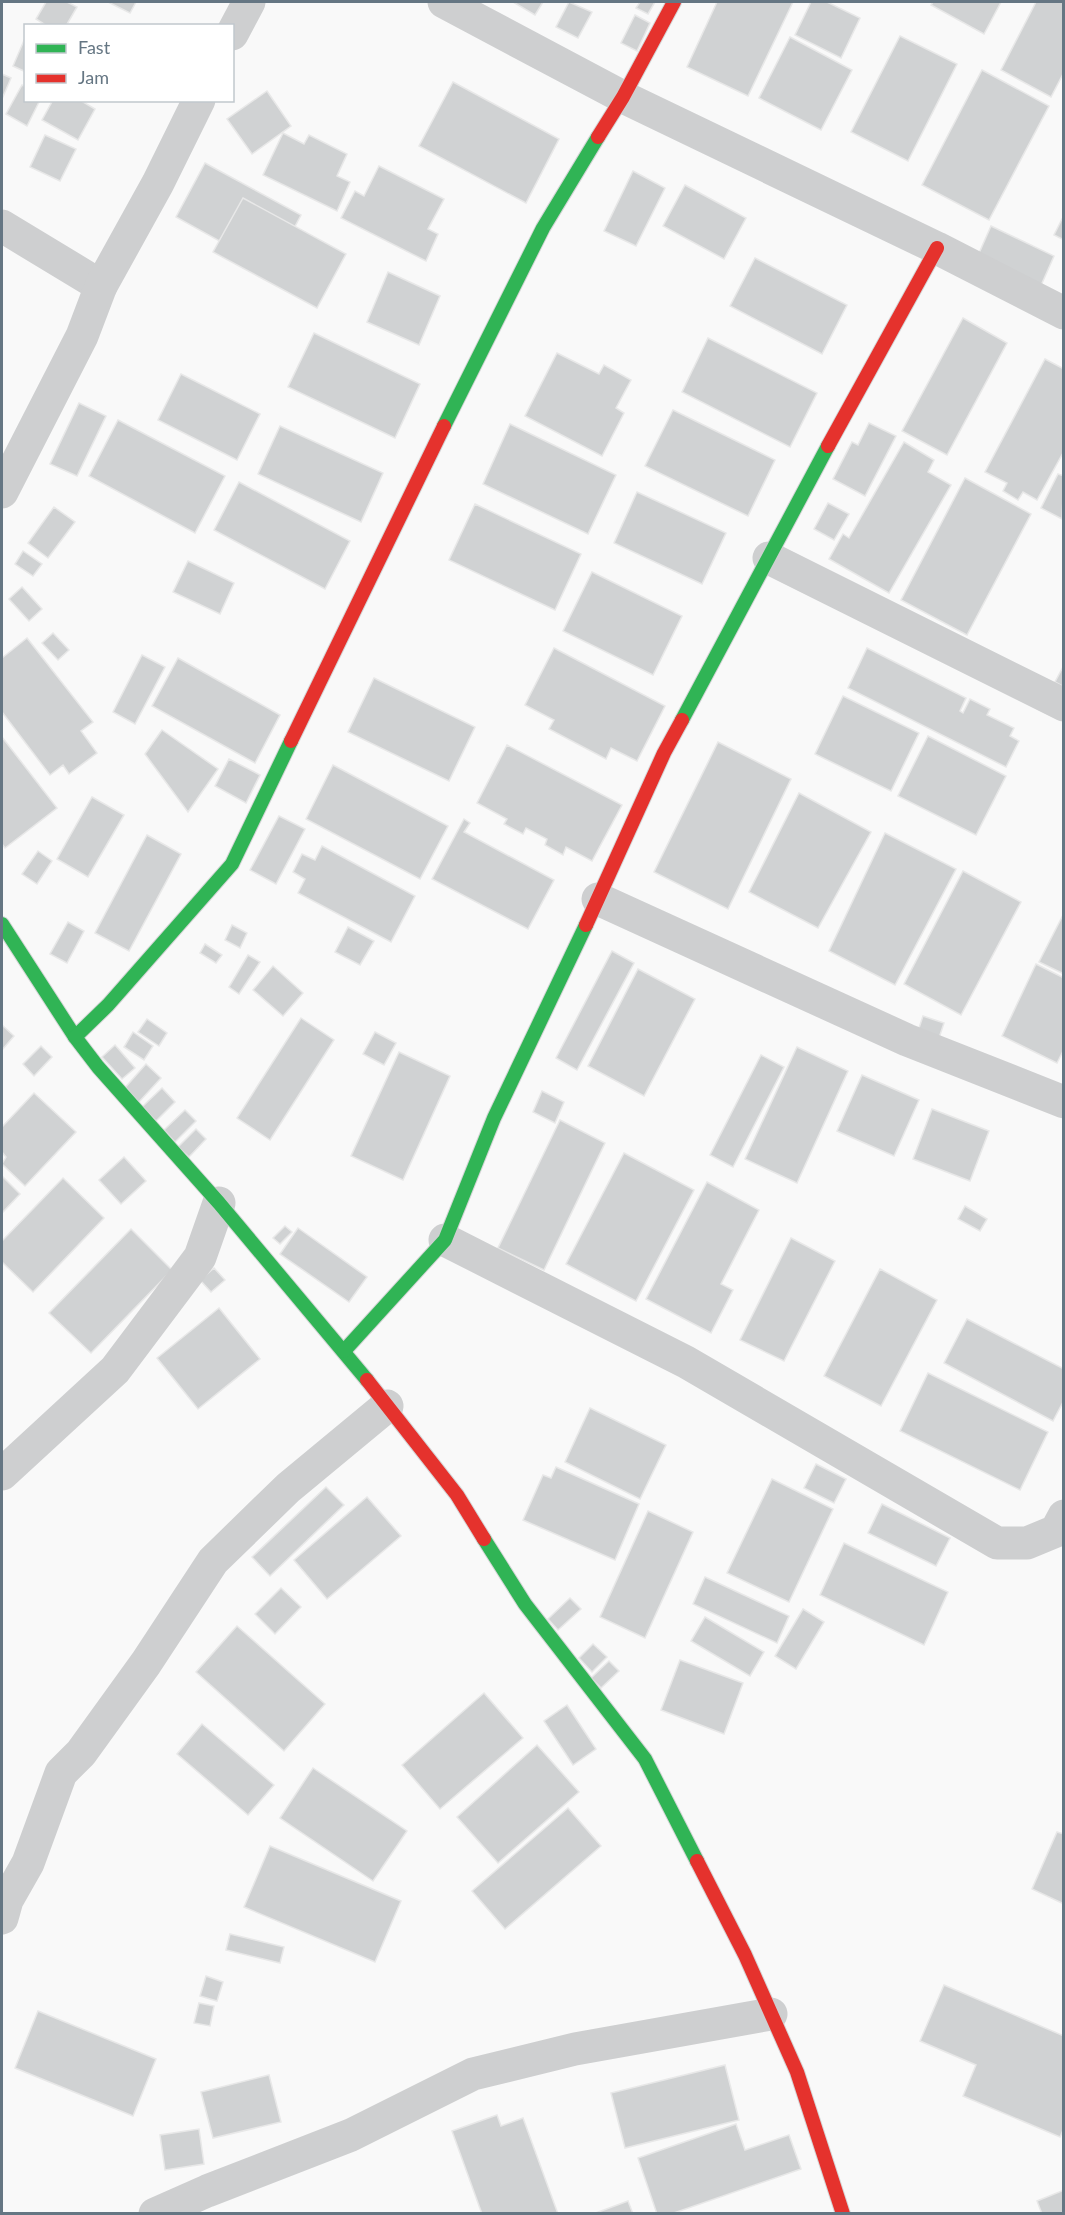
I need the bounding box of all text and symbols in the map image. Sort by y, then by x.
legend [24,24,234,102]
text: Fast [78,36,111,58]
text: Jam [78,66,109,88]

